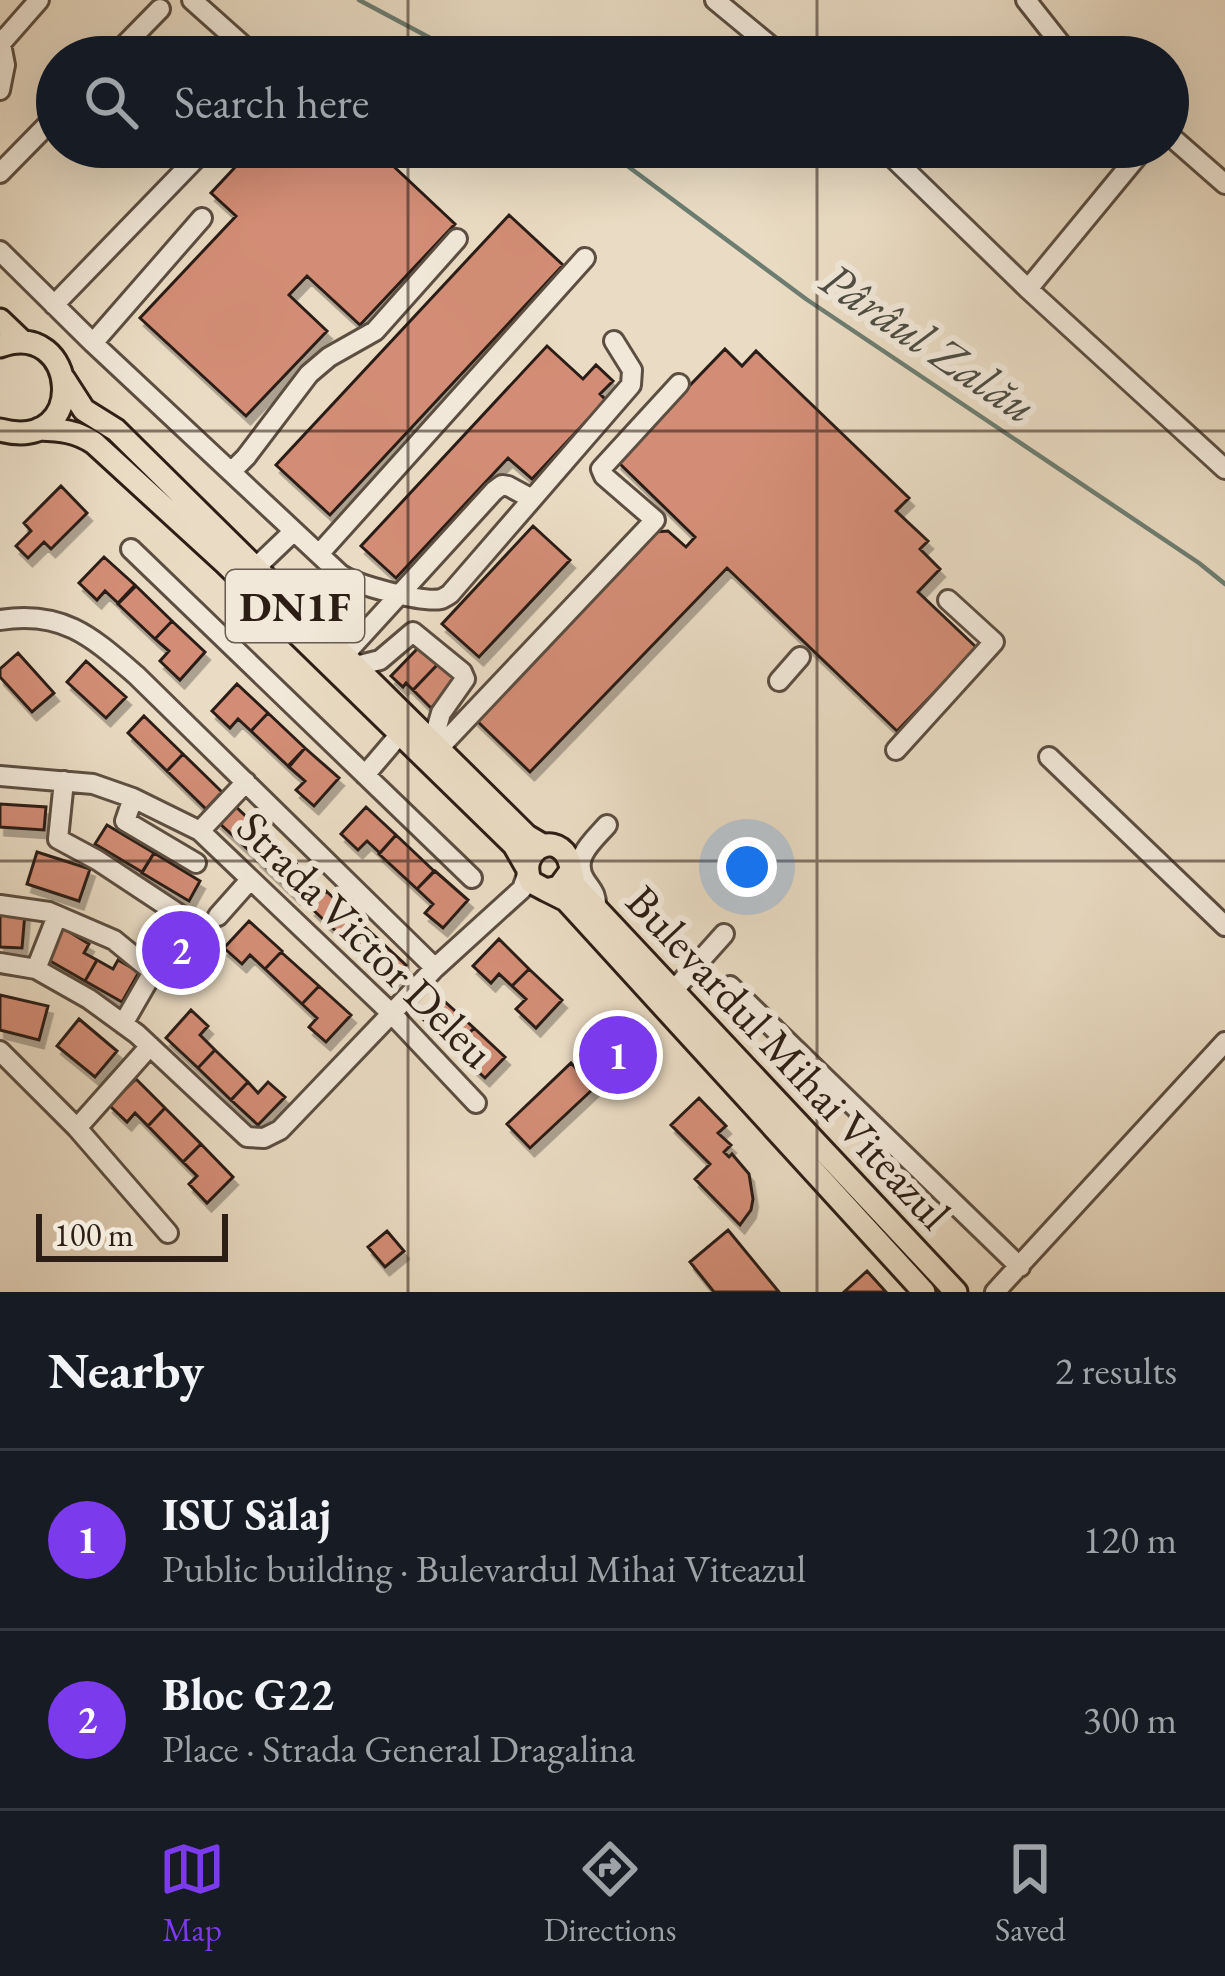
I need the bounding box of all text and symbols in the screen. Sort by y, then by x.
search box [36,36,1189,168]
icon: search [78,69,144,135]
text: Search here [174,73,369,131]
water label: Pârâul Zalău [809,247,1049,437]
road number: DN1F [226,570,364,642]
street label: Strada Victor Deleu [225,798,507,1080]
your location [717,837,777,897]
street label: Bulevardul Mihai Viteazul [614,873,964,1241]
pin: 2 [142,905,220,995]
pin: 1 [579,1010,657,1100]
scale bar [36,1208,228,1261]
text: 100 m [54,1213,134,1256]
text: Nearby [48,1337,204,1403]
text: 2 results [1055,1345,1177,1396]
text: ISU Sălaj [162,1485,331,1543]
text: 1 [77,1514,97,1565]
text: 120 m [1083,1514,1177,1565]
text: Public building · Bulevardul Mihai Viteazul [162,1543,806,1594]
text: Bloc G22 [162,1665,334,1723]
text: 2 [77,1694,97,1745]
text: 300 m [1083,1694,1177,1745]
text: Place · Strada General Dragalina [162,1723,635,1774]
tab: Map [159,1836,225,1951]
tab: Directions [544,1836,677,1951]
tab: Saved [995,1836,1066,1951]

